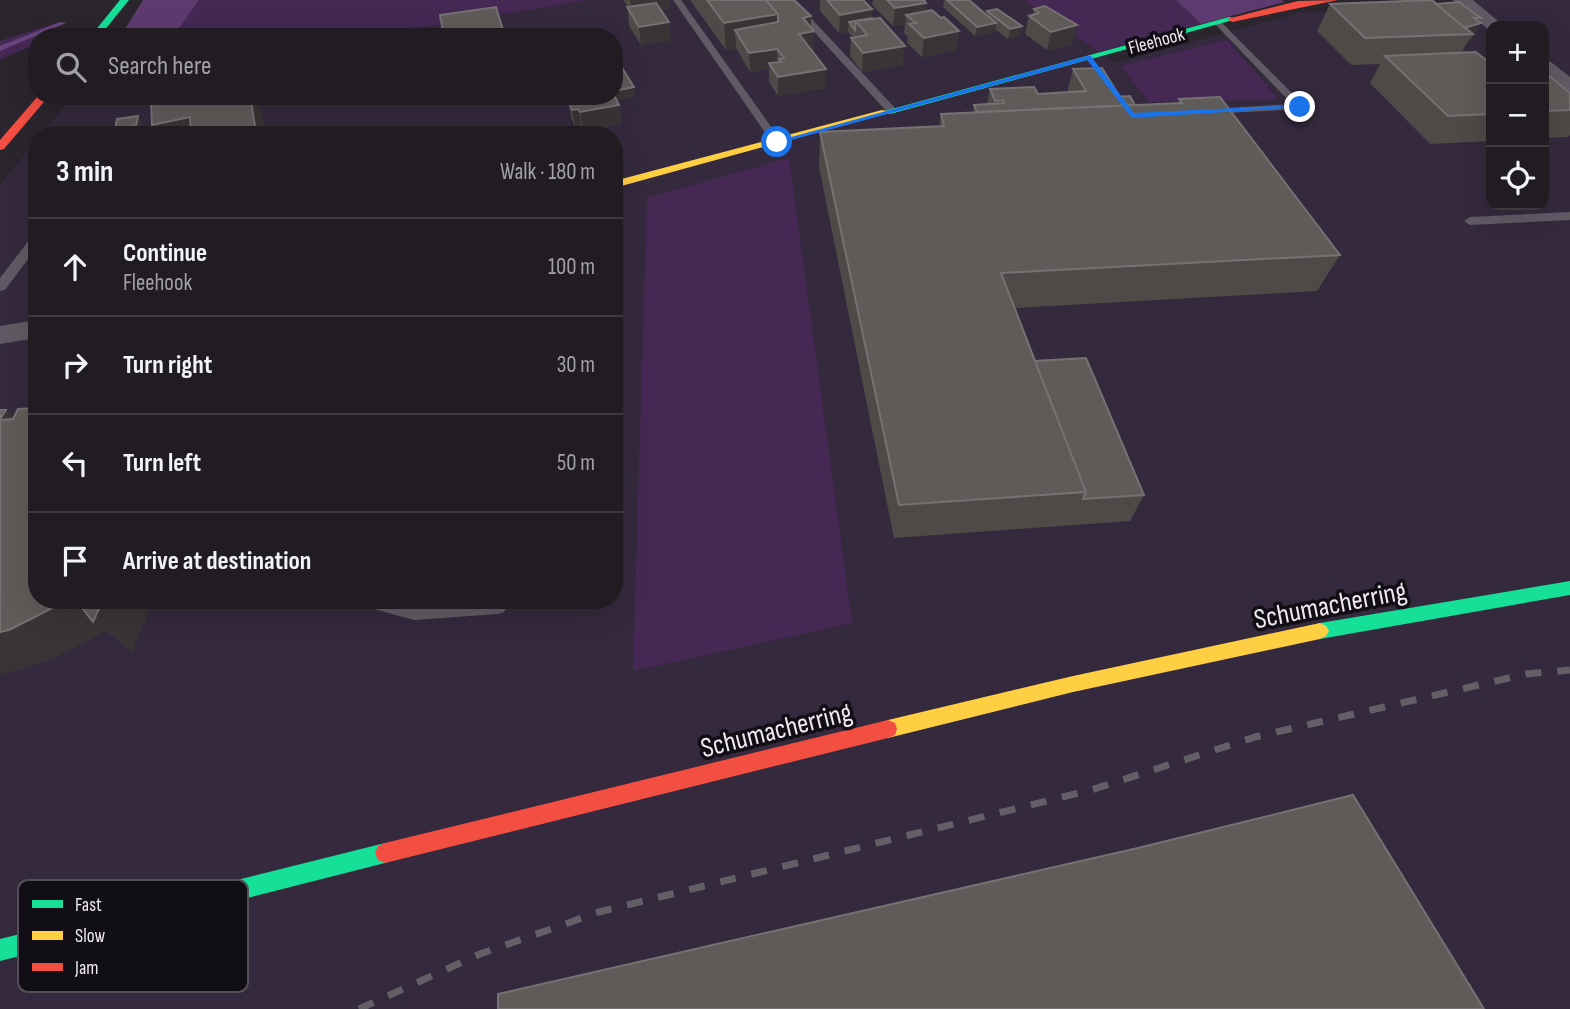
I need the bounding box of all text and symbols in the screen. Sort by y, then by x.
map controls [1486,21,1549,210]
button: + [1486,21,1549,84]
street label: Fleehook [1126,23,1188,60]
search box [28,28,623,105]
icon: search [52,48,90,86]
text: Search here [108,51,211,82]
button: − [1486,84,1549,147]
route end [1284,91,1315,122]
route start [761,126,792,157]
button: locate [1486,147,1549,210]
text: 3 min [56,154,113,190]
text: Walk · 180 m [500,158,595,186]
text: Continue [123,238,207,269]
icon: ahead [56,248,94,286]
text: 100 m [548,253,595,281]
text: Fleehook [123,269,192,297]
icon: right [56,346,94,384]
text: Turn right [123,350,212,381]
text: 30 m [557,351,595,379]
icon: left [56,444,94,482]
text: Turn left [123,448,201,479]
text: 50 m [557,449,595,477]
icon: arrive [56,542,94,580]
text: Arrive at destination [123,546,311,577]
street label: Schumacherring [1251,575,1409,636]
street label: Schumacherring [697,696,855,765]
legend [18,880,248,992]
text: Fast [75,894,102,917]
text: Slow [75,925,105,948]
text: Jam [74,957,98,980]

